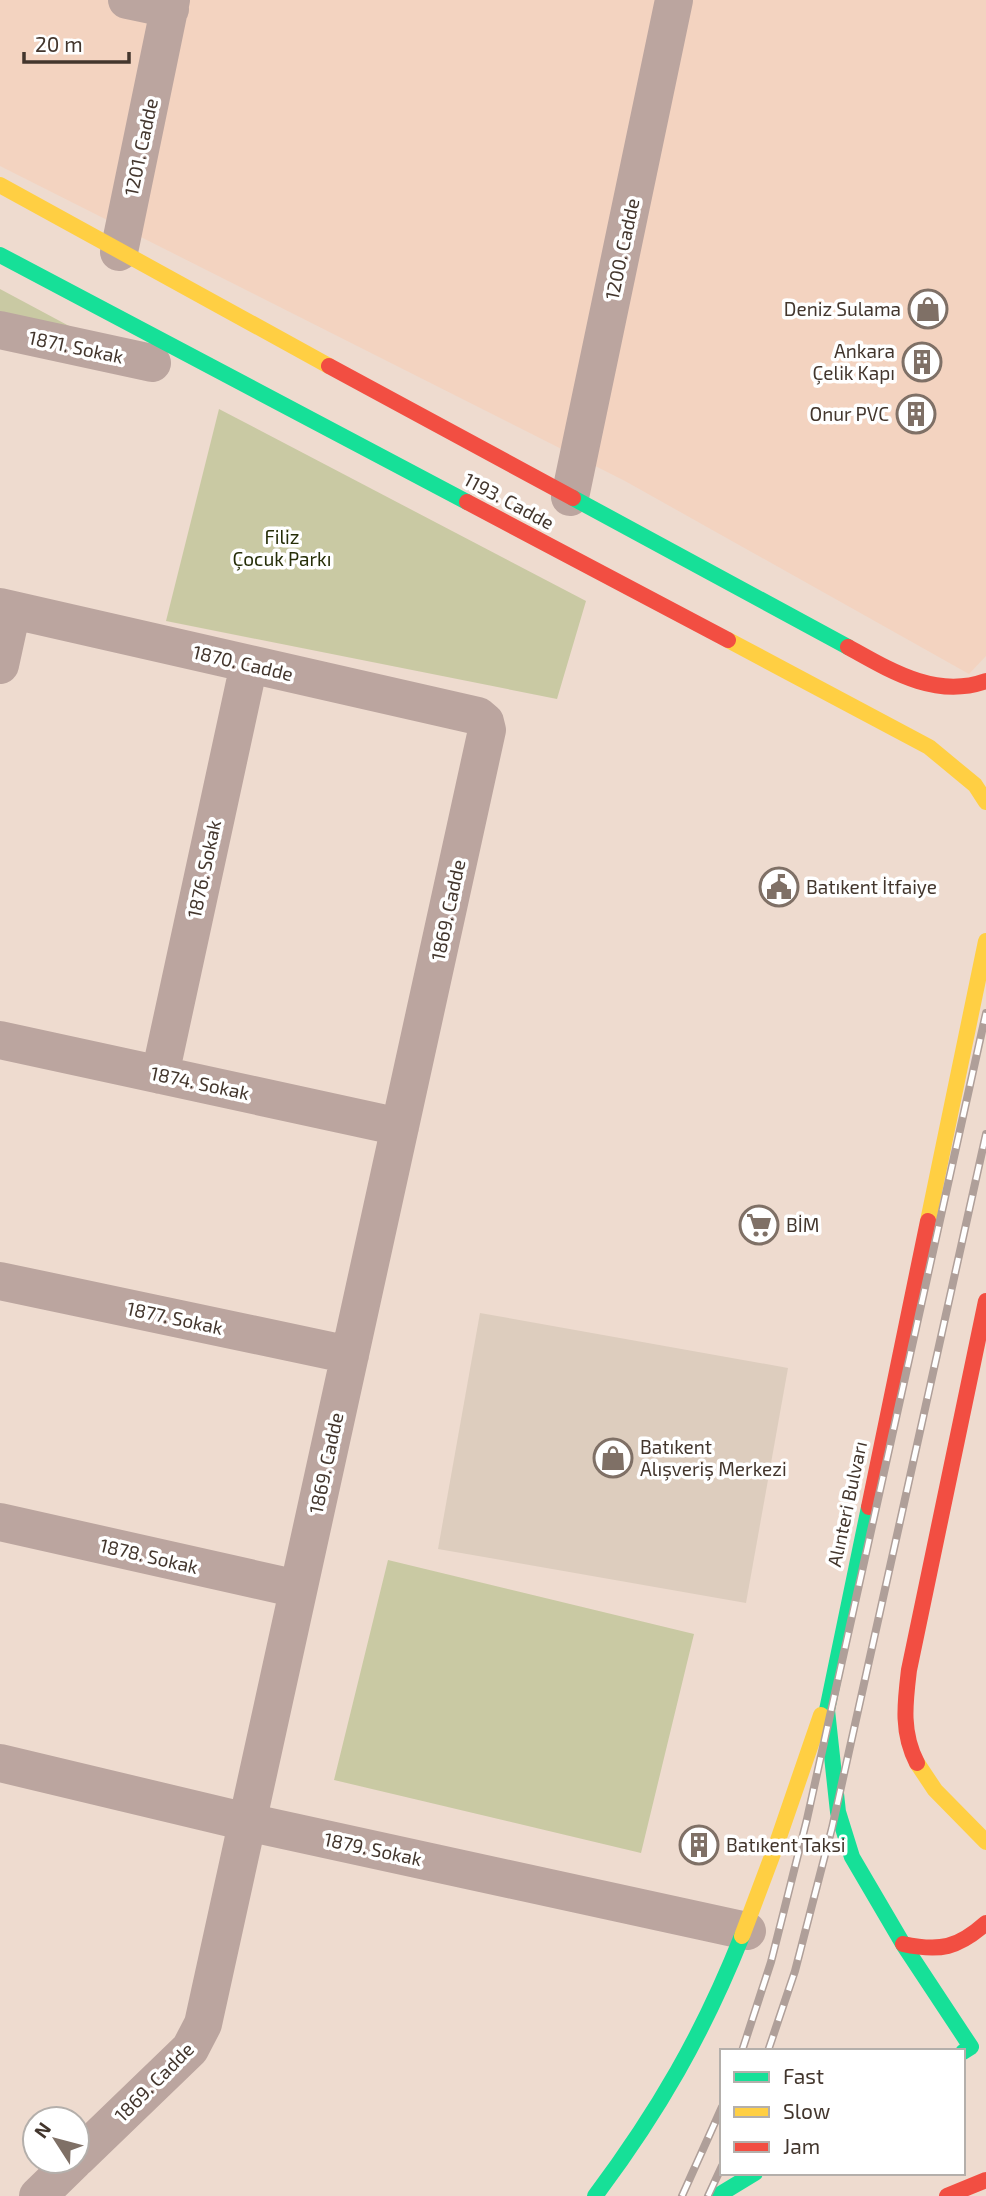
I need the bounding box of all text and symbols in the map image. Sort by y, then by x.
scale bar [24,21,130,65]
text: 20 m [35,31,83,56]
street label: 1201. Cadde [119,96,162,198]
street label: 1200. Cadde [600,196,643,302]
shop icon: Deniz Sulama [907,288,949,330]
place label: Deniz Sulama [784,297,901,320]
street label: 1871. Sokak [27,325,126,368]
place label: Ankara Çelik Kapı [812,339,895,385]
building icon: Ankara Çelik Kapı [901,341,943,383]
building icon: Onur PVC [895,393,937,435]
place label: Onur PVC [809,402,889,425]
street label: 1193. Cadde [460,467,558,534]
park label: Filiz Çocuk Parkı [232,525,332,571]
street label: 1870. Cadde [191,640,295,685]
street label: 1876. Sokak [182,818,225,920]
street label: 1869. Cadde [426,857,469,963]
public building icon: Batıkent İtfaiye [758,866,800,908]
place label: Batıkent İtfaiye [806,875,937,898]
street label: 1874. Sokak [149,1061,252,1104]
supermarket icon: BİM [738,1204,780,1246]
place label: BİM [786,1213,819,1236]
street label: 1877. Sokak [125,1296,225,1339]
street label: 1869. Cadde [304,1410,347,1516]
place label: Batıkent Alışveriş Merkezi [640,1435,787,1481]
shop icon: Batıkent Alışveriş Merkezi [592,1437,634,1479]
street label: Alınteri Bulvarı [822,1439,871,1569]
street label: 1878. Sokak [98,1533,201,1578]
building icon: Batıkent Taksi [678,1824,720,1866]
street label: 1879. Sokak [322,1827,424,1870]
place label: Batıkent Taksi [726,1833,846,1856]
street label: 1869. Cadde [109,2037,198,2126]
legend [720,2049,965,2175]
text: Fast [783,2063,824,2088]
text: Slow [783,2098,830,2123]
north arrow [21,2105,91,2175]
text: N [29,2117,55,2142]
text: Jam [783,2133,820,2158]

